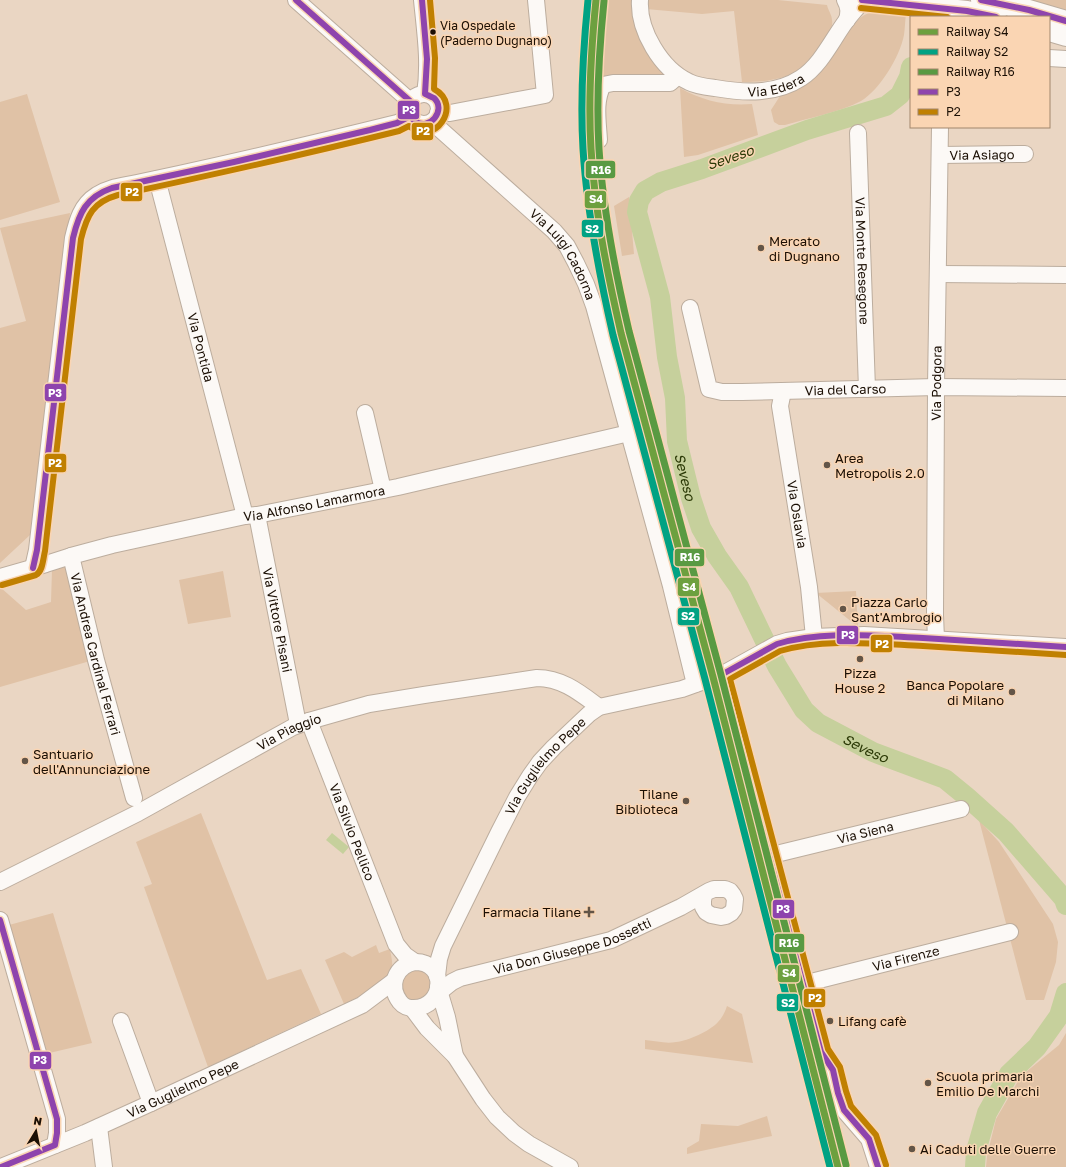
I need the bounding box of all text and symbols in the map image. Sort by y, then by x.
legend [910,16,1050,128]
place label: Via Ospedale (Paderno Dugnano) [440,18,552,48]
text: Railway S4 [946,24,1009,39]
marker: Via Ospedale (Paderno Dugnano) [428,27,438,37]
text: Railway S2 [946,44,1008,59]
text: Railway R16 [946,64,1015,79]
street label: Via Edera [747,70,807,100]
text: P3 [946,84,961,99]
line badge: P3 [397,100,420,120]
text: P3 [402,103,416,116]
text: P2 [946,104,961,119]
line badge: P2 [411,122,434,141]
text: P2 [416,124,430,137]
water label: Seveso [704,141,757,173]
street label: Via Asiago [949,146,1015,163]
line badge: R16 [585,160,616,179]
text: R16 [591,163,611,176]
line badge: P2 [120,182,143,202]
text: P2 [125,185,139,198]
line badge: S4 [584,190,607,209]
text: S4 [589,192,603,205]
street label: Via Monte Resegone [852,197,873,325]
street label: Via Luigi Cadorna [526,205,599,302]
line badge: S2 [581,219,604,238]
text: S2 [585,222,599,235]
place label: Mercato di Dugnano [769,233,840,264]
marker: Mercato di Dugnano [756,243,766,253]
street label: Via Pontida [184,311,218,384]
street label: Via Podgora [928,345,945,421]
street label: Via del Carso [804,380,887,398]
line badge: P3 [44,383,67,402]
text: P3 [48,386,62,399]
place label: Area Metropolis 2.0 [835,450,925,481]
water label: Seveso [672,451,700,504]
line badge: P2 [44,453,67,473]
text: P2 [48,456,62,469]
marker: Area Metropolis 2.0 [822,460,832,470]
street label: Via Oslavia [784,479,811,550]
street label: Via Alfonso Lamarmora [243,482,386,524]
line badge: R16 [674,548,705,567]
text: R16 [680,550,700,563]
street label: Via Vittore Pisani [259,566,296,674]
street label: Via Andrea Cardinal Ferrari [67,571,124,737]
line badge: S4 [677,577,700,597]
text: S4 [682,580,696,593]
place label: Piazza Carlo Sant'Ambrogio [851,594,942,625]
marker: Piazza Carlo Sant'Ambrogio [838,604,848,614]
line badge: S2 [677,607,700,626]
text: S2 [681,609,695,622]
line badge: P3 [836,625,859,645]
text: P3 [841,628,855,641]
line badge: P2 [870,634,893,653]
text: P2 [875,637,889,650]
marker: Pizza House 2 [855,654,865,664]
place label: Pizza House 2 [835,665,885,696]
place label: Banca Popolare di Milano [906,677,1004,708]
marker: Banca Popolare di Milano [1007,687,1017,697]
street label: Via Piaggio [254,710,323,754]
street label: Via Guglielmo Pepe [501,714,589,817]
water label: Seveso [840,729,892,766]
place label: Santuario dell'Annunciazione [33,746,150,777]
marker: Santuario dell'Annunciazione [20,756,30,766]
street label: Via Silvio Pellico [326,781,378,883]
place label: Tilane Biblioteca [615,786,678,817]
marker: Tilane Biblioteca [681,796,691,806]
street label: Via Siena [835,818,895,847]
line badge: P3 [772,899,795,919]
text: P3 [776,902,790,915]
place label: Farmacia Tilane [483,904,581,920]
marker: Farmacia Tilane [584,907,594,917]
street label: Via Don Giuseppe Dossetti [491,914,654,977]
line badge: R16 [774,933,805,953]
text: R16 [779,936,799,949]
street label: Via Firenze [871,942,941,974]
line badge: S4 [777,964,800,983]
text: S4 [782,966,796,979]
line badge: P2 [803,988,826,1008]
text: P2 [808,991,822,1004]
line badge: S2 [776,993,799,1012]
text: S2 [781,996,795,1009]
place label: Lifang cafè [838,1013,907,1029]
marker: Lifang cafè [825,1016,835,1026]
line badge: P3 [29,1051,52,1070]
text: P3 [33,1053,47,1066]
street label: Via Guglielmo Pepe [124,1056,241,1121]
place label: Scuola primaria Emilio De Marchi [936,1068,1040,1099]
marker: Scuola primaria Emilio De Marchi [923,1078,933,1088]
north arrow [16,1111,56,1151]
text: N [33,1114,43,1128]
place label: Ai Caduti delle Guerre [920,1141,1056,1157]
marker: Ai Caduti delle Guerre [907,1144,917,1154]

